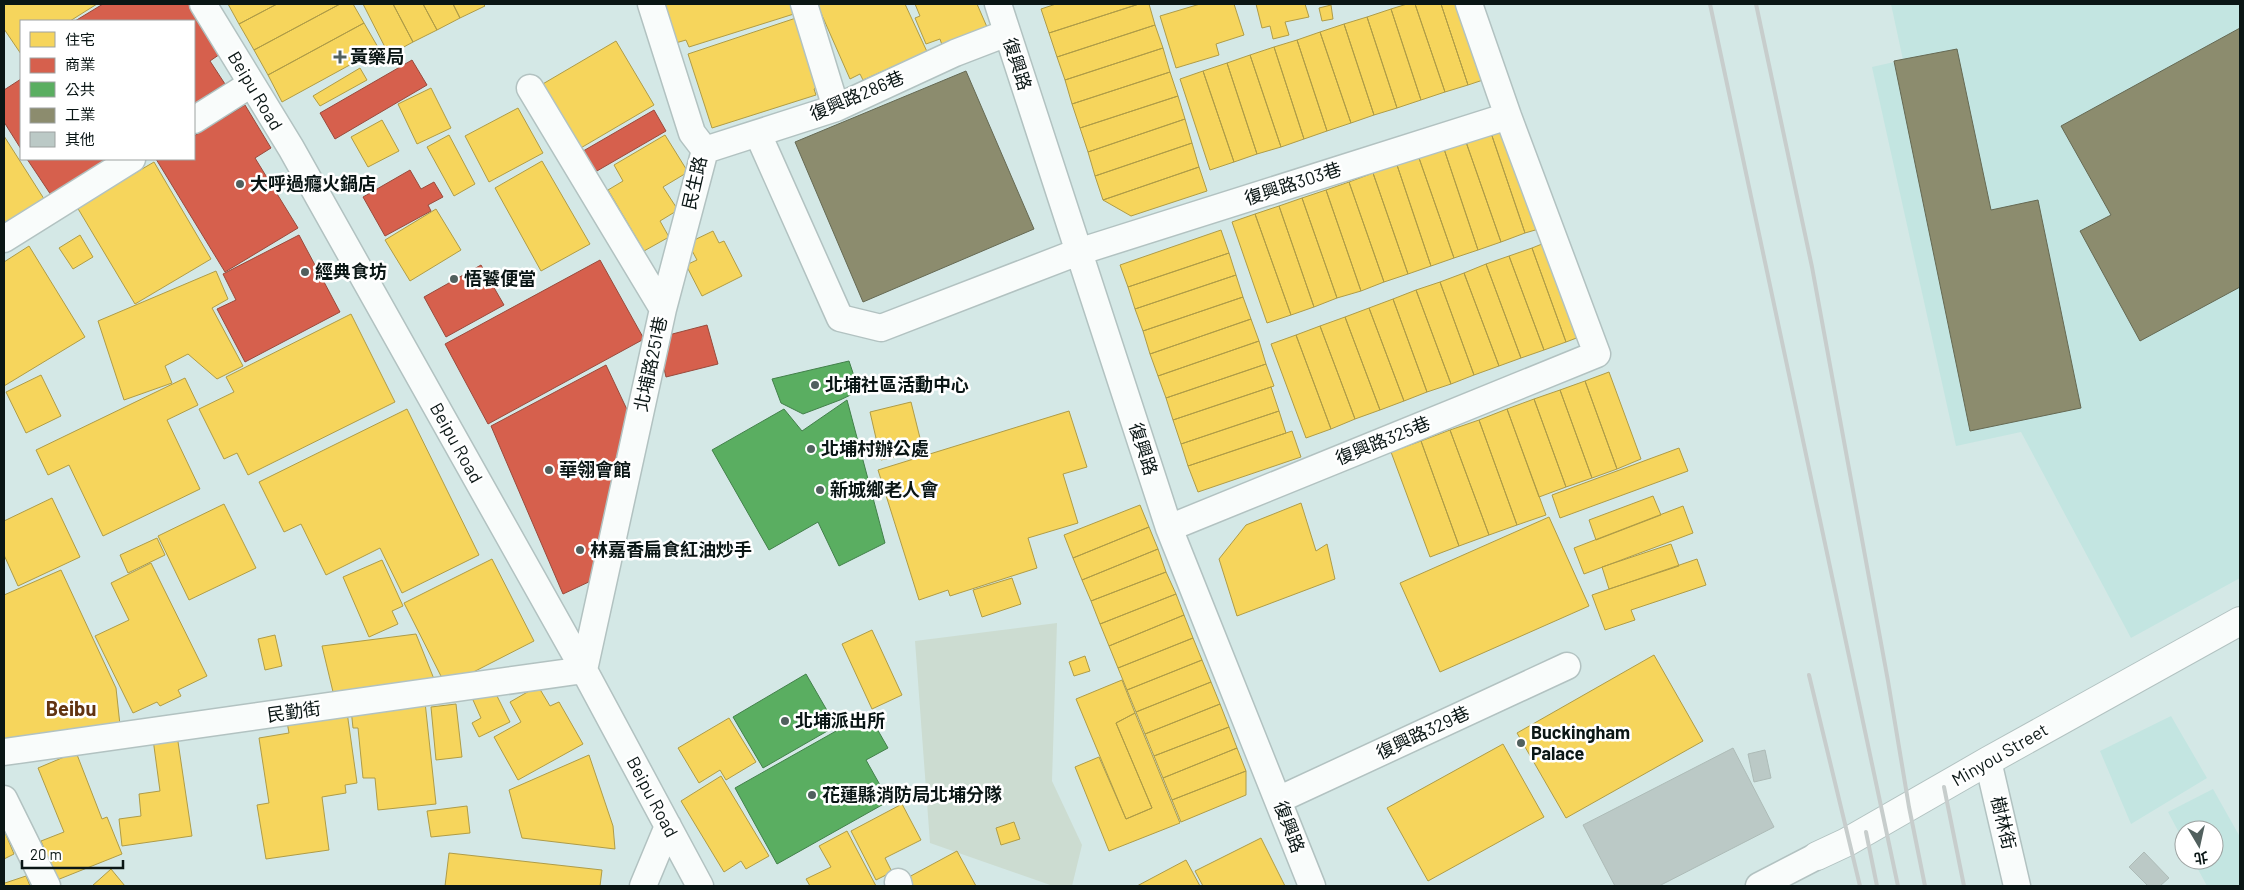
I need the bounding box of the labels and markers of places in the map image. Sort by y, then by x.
place label: 黃藥局 [350,45,404,67]
marker: 黃藥局 [334,51,346,63]
place label: 大呼過癮火鍋店 [250,172,376,194]
marker: 大呼過癮火鍋店 [234,178,246,190]
place label: 經典食坊 [315,260,387,282]
marker: 經典食坊 [299,266,311,278]
place label: 悟饕便當 [464,267,536,289]
marker: 悟饕便當 [448,273,460,285]
place label: 北埔社區活動中心 [825,373,969,395]
marker: 北埔社區活動中心 [809,379,821,391]
place label: 北埔村辦公處 [821,437,929,459]
marker: 北埔村辦公處 [805,443,817,455]
place label: 華翎會館 [559,458,631,480]
marker: 華翎會館 [543,464,555,476]
place label: 新城鄉老人會 [830,478,939,500]
marker: 新城鄉老人會 [814,484,826,496]
place label: 林嘉香扁食紅油炒手 [590,538,752,560]
marker: 林嘉香扁食紅油炒手 [574,544,586,556]
place label: 北埔派出所 [795,709,885,731]
marker: 北埔派出所 [779,715,791,727]
place label: Buckingham Palace [1531,721,1630,764]
marker: Buckingham Palace [1515,737,1527,749]
place label: 花蓮縣消防局北埔分隊 [822,783,1002,805]
marker: 花蓮縣消防局北埔分隊 [806,789,818,801]

